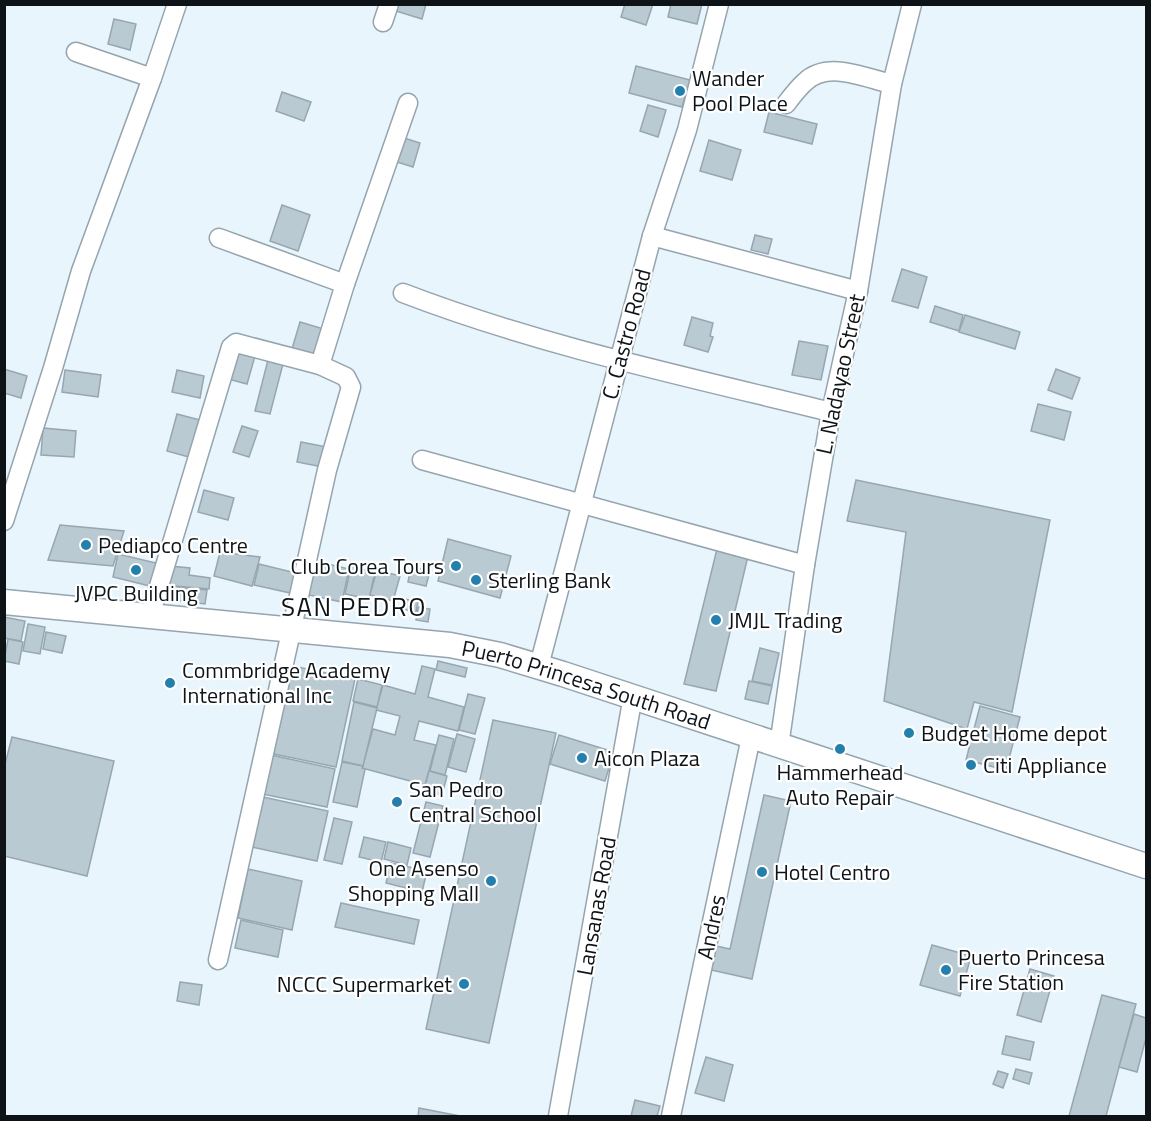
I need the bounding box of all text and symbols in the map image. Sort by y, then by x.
place label: Wander Pool Place [692,61,788,120]
marker: Wander Pool Place [673,84,687,98]
street label: C. Castro Road [592,265,660,403]
street label: L. Nadayao Street [806,290,874,457]
place label: Pediapco Centre [98,528,248,562]
marker: Pediapco Centre [79,538,93,552]
place label: Club Corea Tours [290,549,444,583]
marker: Club Corea Tours [449,559,463,573]
marker: JVPC Building [129,563,143,577]
place label: Sterling Bank [488,563,611,597]
marker: Sterling Bank [469,573,483,587]
place label: JVPC Building [74,576,198,610]
district label: SAN PEDRO [281,587,427,626]
place label: JMJL Trading [728,603,842,637]
marker: JMJL Trading [709,613,723,627]
street label: Puerto Princesa South Road [459,631,715,739]
place label: Commbridge Academy International Inc [182,653,391,712]
marker: Commbridge Academy International Inc [163,676,177,690]
place label: Budget Home depot [921,716,1107,750]
marker: Budget Home depot [902,726,916,740]
place label: Aicon Plaza [594,741,700,775]
marker: Hammerhead Auto Repair [833,742,847,756]
place label: Citi Appliance [983,748,1107,782]
marker: Aicon Plaza [575,751,589,765]
place label: Hammerhead Auto Repair [777,755,903,814]
marker: Citi Appliance [964,758,978,772]
place label: San Pedro Central School [409,772,542,831]
marker: San Pedro Central School [390,795,404,809]
street label: Lansanas Road [567,834,625,978]
place label: One Asenso Shopping Mall [348,851,479,910]
place label: Hotel Centro [774,855,890,889]
marker: Hotel Centro [755,865,769,879]
marker: One Asenso Shopping Mall [484,874,498,888]
street label: Andres [688,892,734,962]
place label: Puerto Princesa Fire Station [958,940,1105,999]
marker: Puerto Princesa Fire Station [939,963,953,977]
place label: NCCC Supermarket [277,967,452,1001]
marker: NCCC Supermarket [457,977,471,991]

